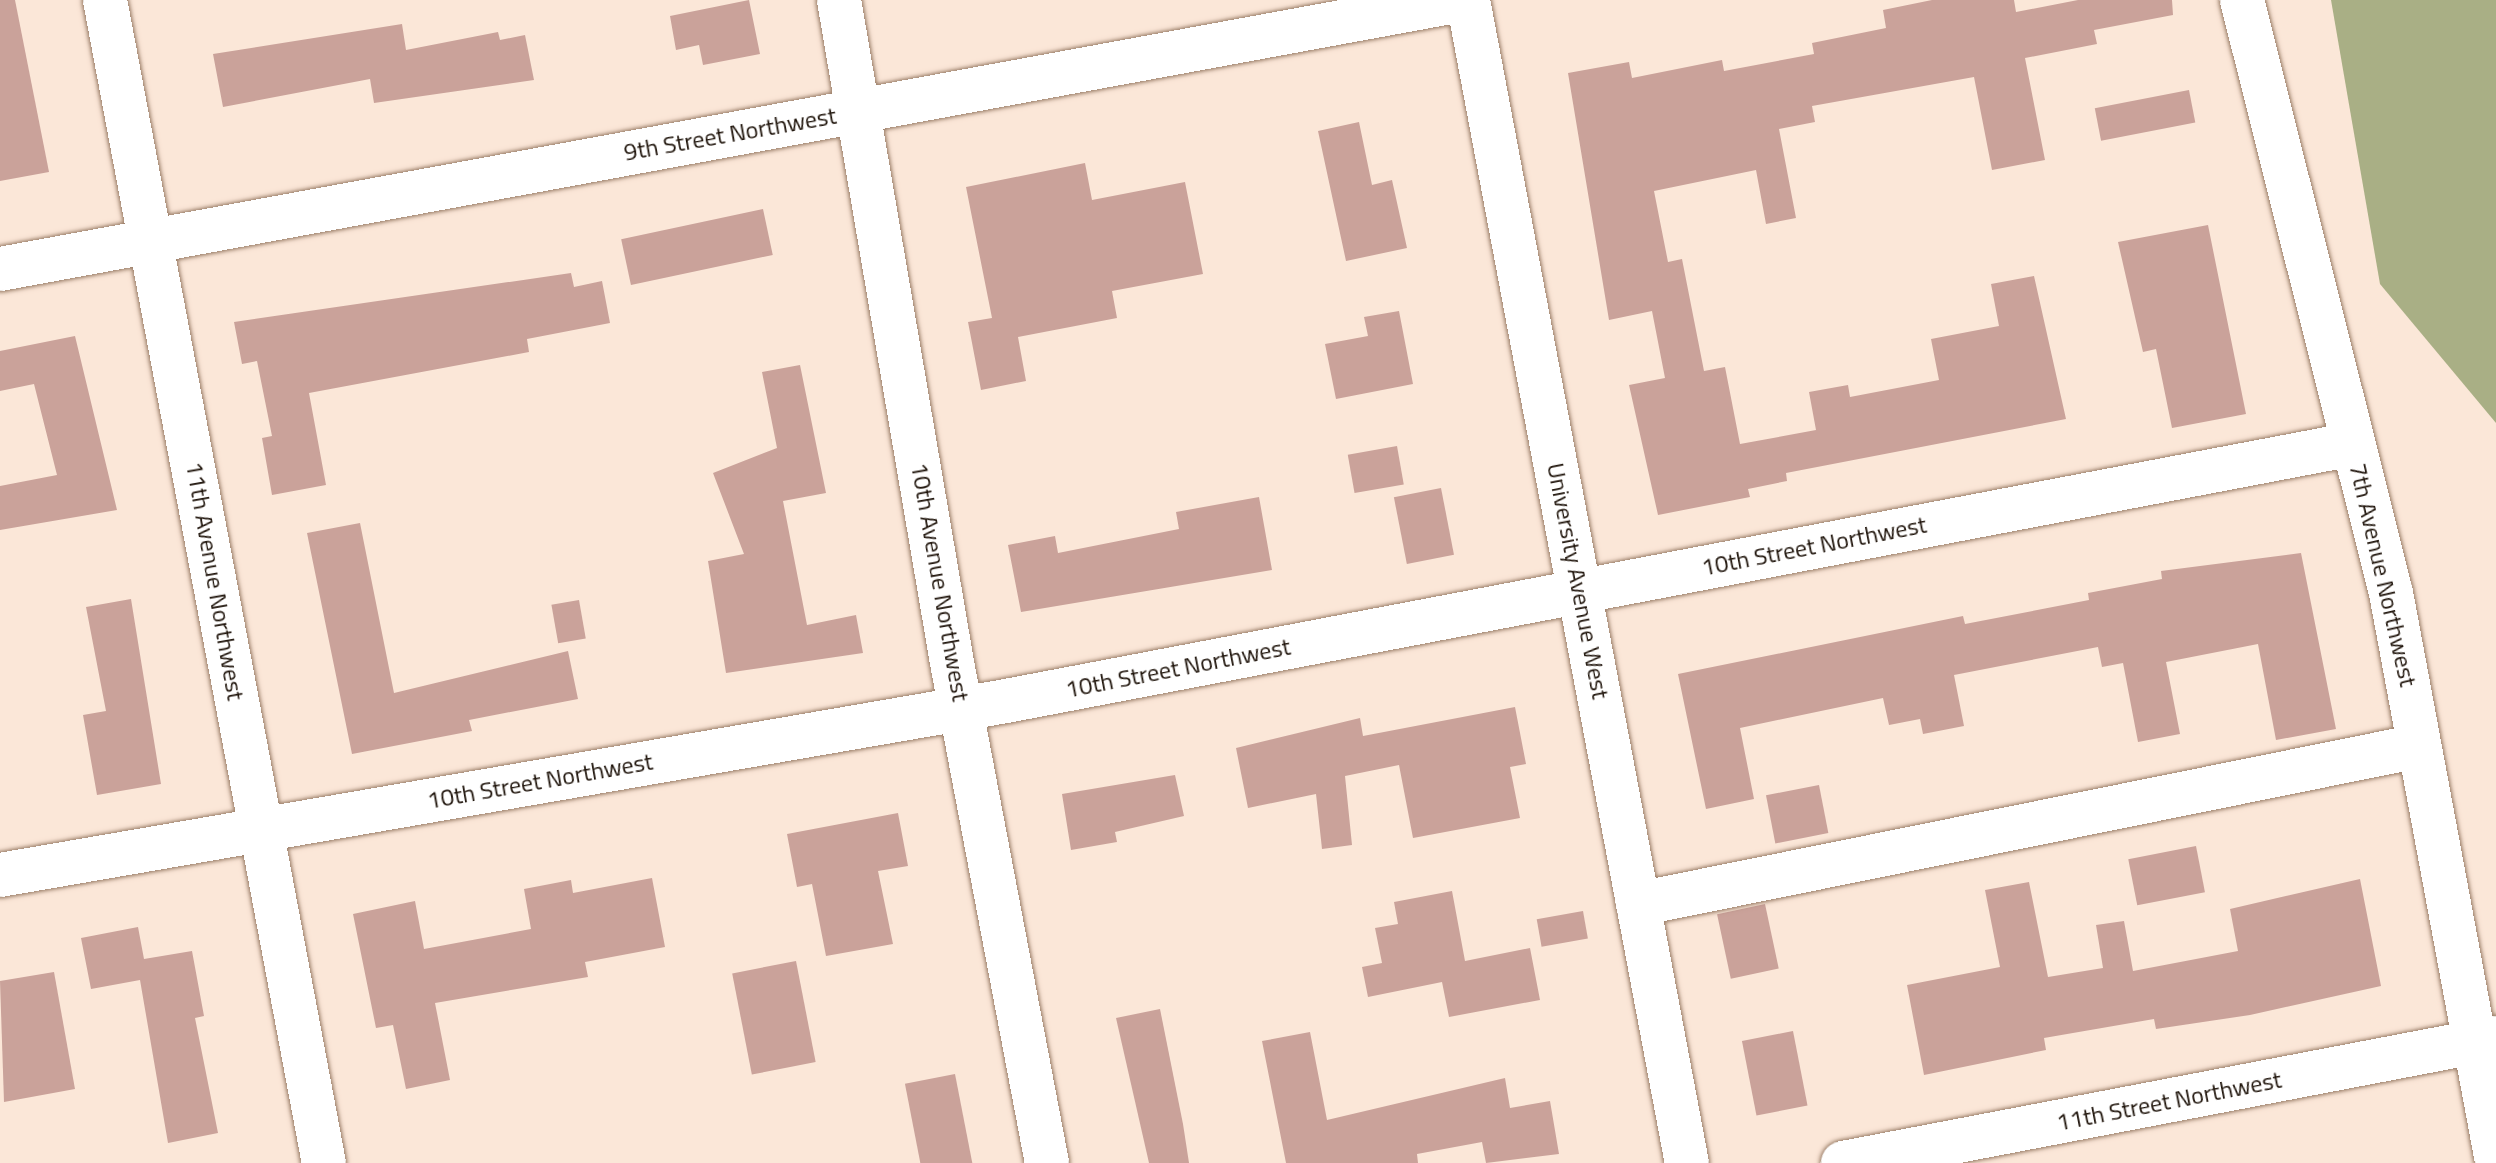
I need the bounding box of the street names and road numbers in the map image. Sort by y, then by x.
street label: 9th Street Northwest [621,101,839,167]
street label: 11th Avenue Northwest [180,459,250,703]
street label: 10th Avenue Northwest [905,460,975,704]
street label: 7th Avenue Northwest [2343,460,2423,690]
street label: University Avenue West [1541,461,1615,701]
street label: 10th Street Northwest [1699,510,1929,582]
street label: 10th Street Northwest [1063,632,1293,704]
street label: 10th Street Northwest [425,747,655,815]
street label: 11th Street Northwest [2054,1065,2284,1137]

